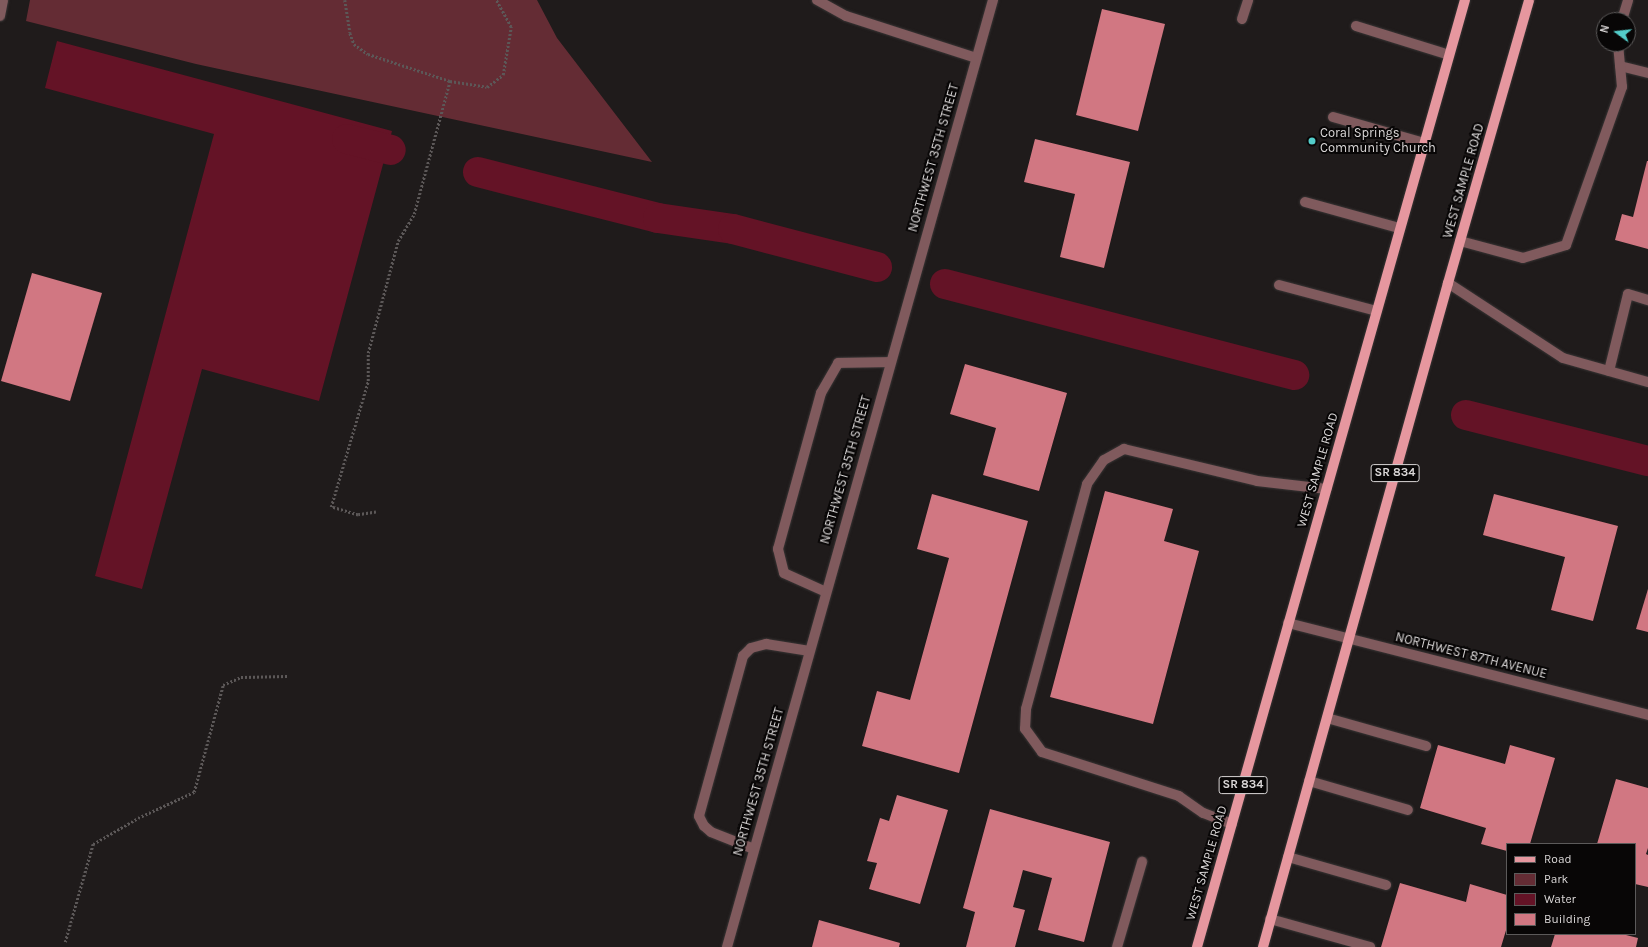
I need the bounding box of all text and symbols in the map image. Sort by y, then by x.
north arrow [1596,12,1636,52]
text: N [1598,24,1612,35]
street label: NORTHWEST 35TH STREET [905,82,963,234]
street label: WEST SAMPLE ROAD [1440,122,1488,240]
place label: Coral Springs Community Church [1320,126,1436,157]
marker: Coral Springs Community Church [1307,136,1317,146]
street label: NORTHWEST 35TH STREET [817,394,875,546]
street label: WEST SAMPLE ROAD [1294,411,1342,529]
road number: SR 834 [1370,463,1420,483]
street label: NORTHWEST 87TH AVENUE [1394,630,1548,682]
street label: NORTHWEST 35TH STREET [730,706,788,858]
road number: SR 834 [1218,775,1268,795]
street label: WEST SAMPLE ROAD [1183,804,1231,922]
legend [1506,843,1636,935]
text: Road [1544,852,1572,866]
text: Park [1544,872,1568,886]
text: Water [1544,892,1576,906]
text: Building [1544,912,1590,926]

